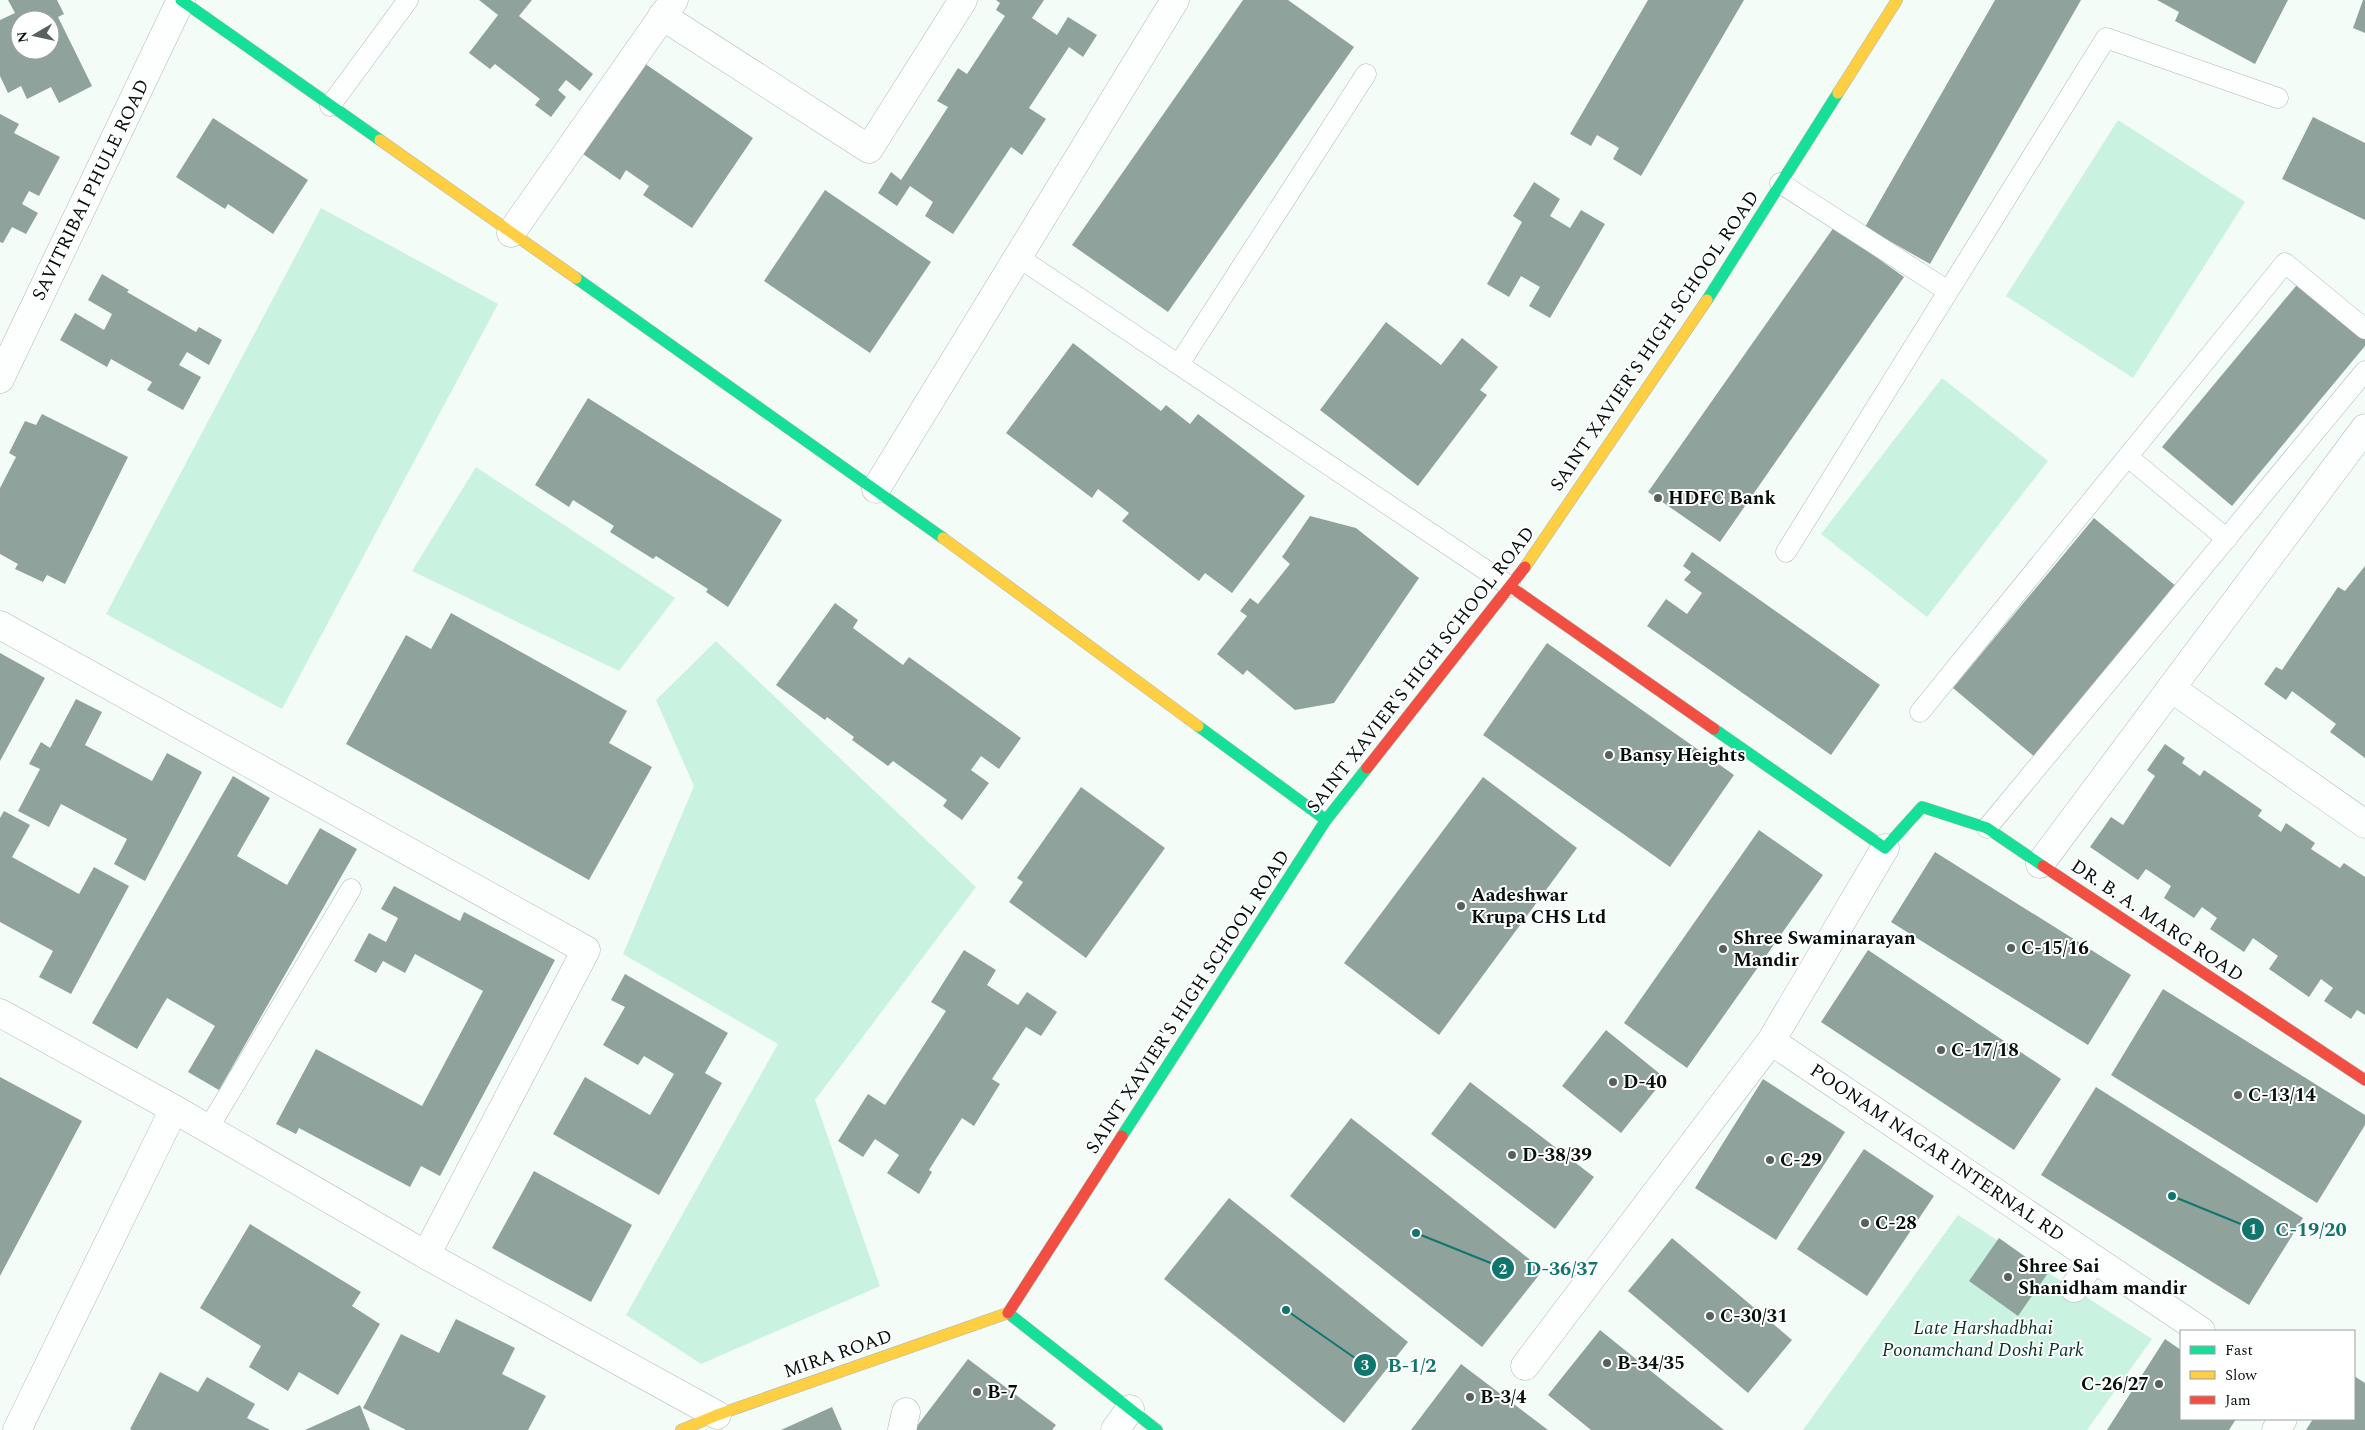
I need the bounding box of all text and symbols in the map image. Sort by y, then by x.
north arrow [10,10,60,60]
text: N [11,30,34,44]
street label: SAVITRIBAI PHULE ROAD [25,74,157,306]
street label: SAINT XAVIER'S HIGH SCHOOL ROAD [1543,185,1767,497]
place label: HDFC Bank [1668,484,1777,513]
marker: HDFC Bank [1652,492,1664,504]
street label: SAINT XAVIER'S HIGH SCHOOL ROAD [1300,520,1542,820]
place label: Bansy Heights [1619,741,1745,770]
marker: Bansy Heights [1603,749,1615,761]
street label: SAINT XAVIER'S HIGH SCHOOL ROAD [1079,844,1297,1160]
street label: DR. B. A. MARG ROAD [2065,852,2249,990]
place label: Aadeshwar Krupa CHS Ltd [1471,881,1606,932]
marker: Aadeshwar Krupa CHS Ltd [1455,900,1467,912]
place label: Shree Swaminarayan Mandir [1733,924,1916,975]
place label: C-15/16 [2021,934,2089,963]
marker: C-15/16 [2005,942,2017,954]
marker: Shree Swaminarayan Mandir [1717,943,1729,955]
place label: C-17/18 [1951,1036,2019,1065]
marker: C-17/18 [1935,1044,1947,1056]
street label: POONAM NAGAR INTERNAL RD [1804,1057,2070,1249]
place label: D-40 [1623,1068,1667,1097]
marker: D-40 [1607,1076,1619,1088]
place label: C-13/14 [2248,1081,2316,1110]
marker: C-13/14 [2232,1089,2244,1101]
place label: D-38/39 [1522,1141,1592,1170]
place label: C-29 [1780,1146,1822,1175]
marker: D-38/39 [1506,1149,1518,1161]
marker: C-29 [1764,1154,1776,1166]
place label: C-28 [1875,1209,1917,1238]
callout: C-19/20 [2240,1212,2357,1247]
text: C-19/20 [2275,1215,2347,1245]
marker: C-28 [1859,1217,1871,1229]
text: 1 [2249,1218,2257,1241]
callout: D-36/37 [1491,1251,1609,1286]
place label: Shree Sai Shanidham mandir [2018,1252,2188,1303]
text: D-36/37 [1525,1254,1599,1284]
text: 2 [1499,1258,1507,1281]
marker: Shree Sai Shanidham mandir [2002,1271,2014,1283]
place label: C-30/31 [1720,1302,1788,1331]
marker: C-30/31 [1704,1310,1716,1322]
park label: Late Harshadbhai Poonamchand Doshi Park [1882,1314,2084,1365]
street label: MIRA ROAD [780,1322,896,1386]
legend [2180,1330,2355,1420]
text: Fast [2225,1339,2253,1362]
callout: B-1/2 [1352,1347,1446,1382]
place label: B-34/35 [1617,1349,1685,1378]
text: B-1/2 [1388,1351,1436,1381]
text: 3 [1361,1354,1369,1377]
marker: B-34/35 [1601,1357,1613,1369]
text: Slow [2225,1364,2257,1387]
place label: C-26/27 [2081,1370,2149,1399]
place label: B-7 [987,1378,1018,1407]
marker: C-26/27 [2153,1378,2165,1390]
place label: B-3/4 [1480,1383,1527,1412]
marker: B-7 [971,1386,983,1398]
text: Jam [2225,1389,2251,1412]
marker: B-3/4 [1464,1391,1476,1403]

